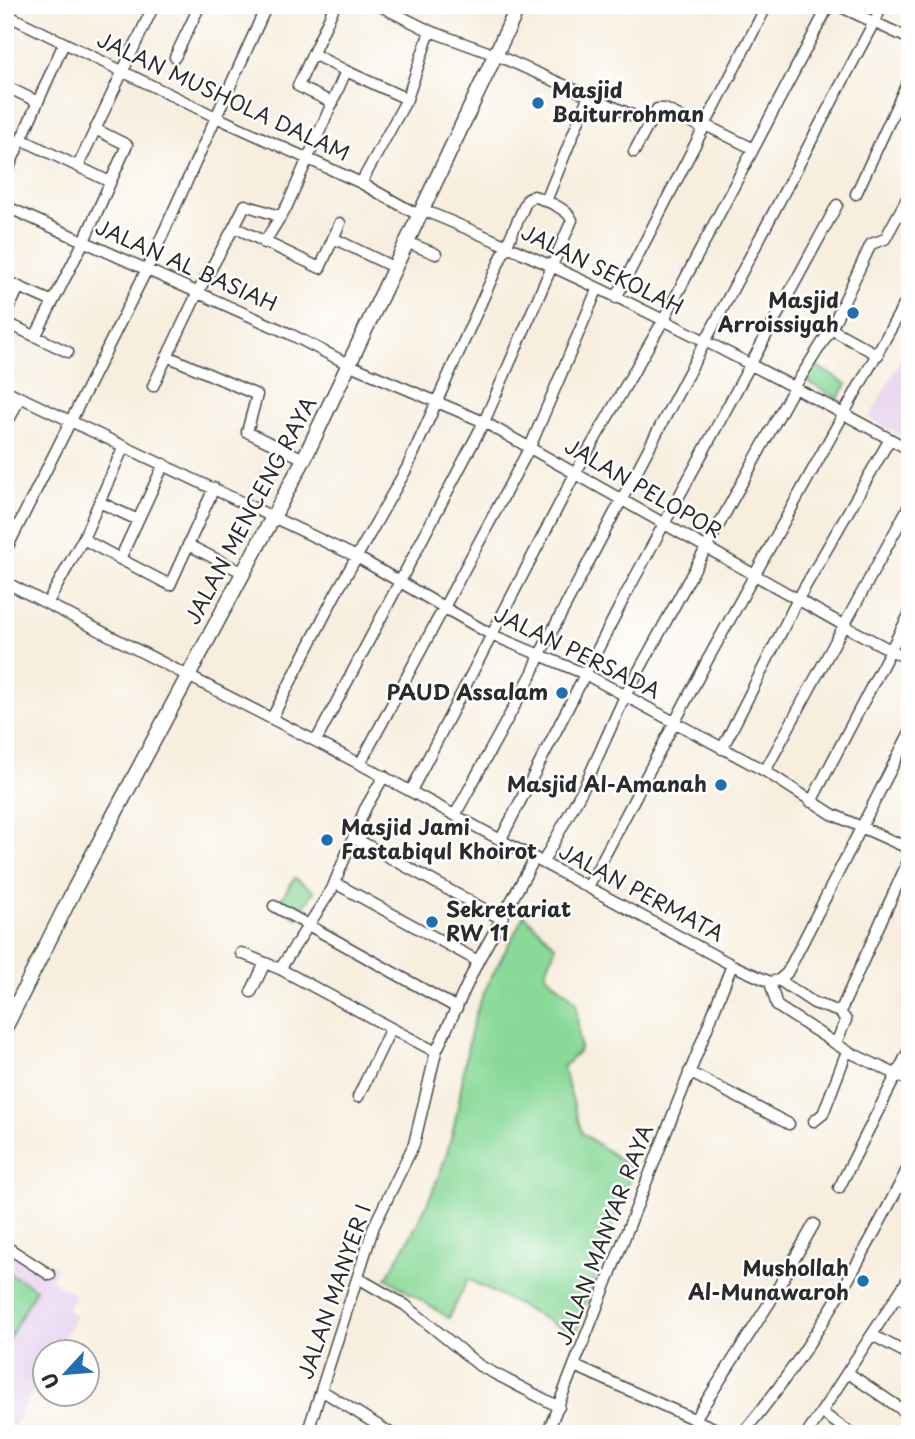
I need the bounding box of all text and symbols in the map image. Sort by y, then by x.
street label: JALAN MUSHOLA DALAM [92,22,355,168]
place label: Masjid Baiturrohman [552,73,704,129]
marker: Masjid Baiturrohman [530,95,546,111]
street label: JALAN AL BASIAH [91,210,283,319]
street label: JALAN SEKOLAH [516,215,690,321]
place label: Masjid Arroissiyah [717,283,839,339]
marker: Masjid Arroissiyah [845,305,861,321]
street label: JALAN MENCENG RAYA [175,390,323,630]
street label: JALAN PELOPOR [559,429,729,545]
street label: JALAN PERSADA [489,597,667,705]
place label: PAUD Assalam [386,675,548,707]
marker: PAUD Assalam [554,685,570,701]
place label: Masjid Al-Amanah [507,767,707,799]
marker: Masjid Al-Amanah [713,777,729,793]
place label: Masjid Jami Fastabiqul Khoirot [341,810,537,866]
marker: Masjid Jami Fastabiqul Khoirot [319,832,335,848]
street label: JALAN PERMATA [554,834,730,948]
place label: Sekretariat RW 11 [446,892,571,948]
marker: Sekretariat RW 11 [424,914,440,930]
street label: JALAN MANYAR RAYA [546,1119,660,1349]
street label: JALAN MANYER I [288,1200,378,1383]
place label: Mushollah Al-Munawaroh [688,1251,849,1307]
marker: Mushollah Al-Munawaroh [855,1273,871,1289]
north arrow [32,1338,102,1408]
text: U [34,1368,66,1394]

